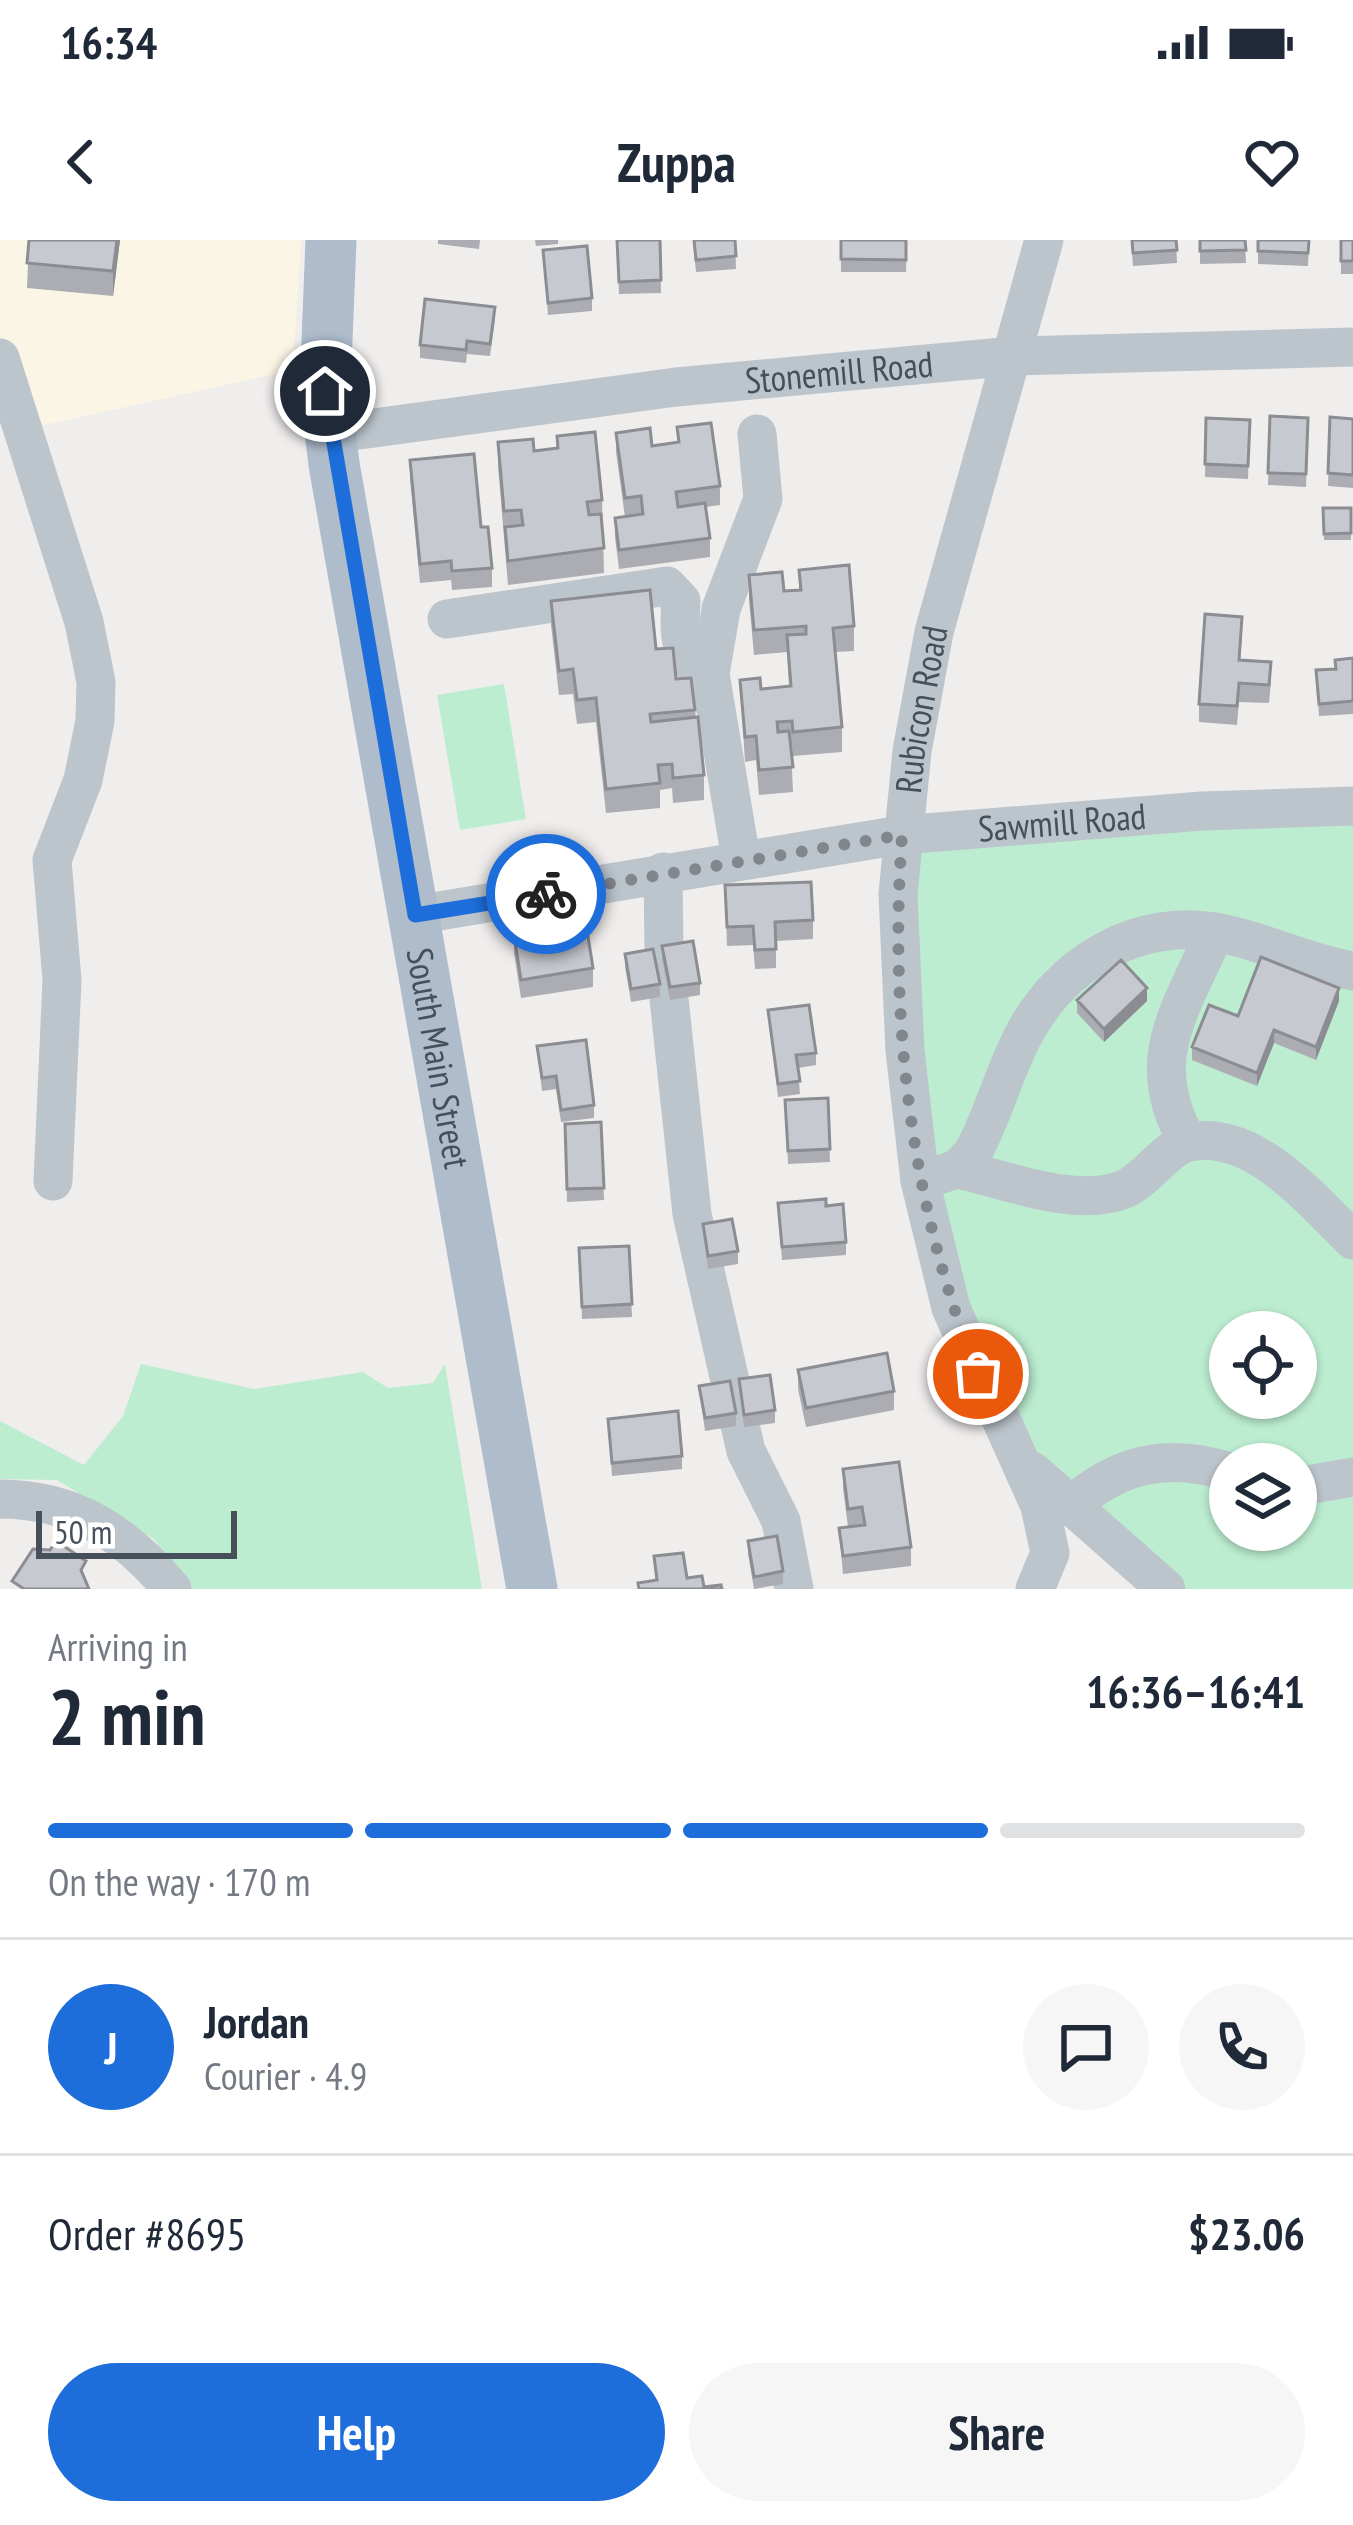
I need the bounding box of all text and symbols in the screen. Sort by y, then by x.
text: 16:34 [60,13,157,71]
text: Zuppa [617,127,736,197]
icon: back [48,129,114,195]
icon: heart [1239,129,1305,195]
pin [274,340,376,442]
street label: Stonemill Road [743,340,935,404]
icon: home [292,358,358,424]
street label: Rubicon Road [884,622,958,795]
street label: Sawmill Road [976,792,1148,852]
courier [486,834,606,954]
icon: bike [513,861,579,927]
street label: South Main Street [397,944,482,1172]
map controls [1209,1311,1317,1551]
button: locate [1209,1311,1317,1419]
pin [927,1323,1029,1425]
icon: bag [945,1341,1011,1407]
button: layers [1209,1443,1317,1551]
scale bar [36,1505,237,1558]
text: 50 m [54,1510,112,1553]
text: Arriving in [48,1621,188,1672]
text: 16:36–16:41 [1086,1662,1305,1720]
text: 2 min [48,1666,206,1767]
text: On the way · 170 m [48,1856,310,1907]
button: chat [1023,1984,1149,2110]
button: phone [1179,1984,1305,2110]
text: Jordan [204,1992,309,2050]
text: J [104,2018,118,2076]
text: Courier · 4.9 [204,2050,367,2101]
text: Order #8695 [48,2204,246,2262]
text: $23.06 [1188,2204,1305,2262]
button: Help [48,2363,665,2501]
button: Share [689,2363,1305,2501]

